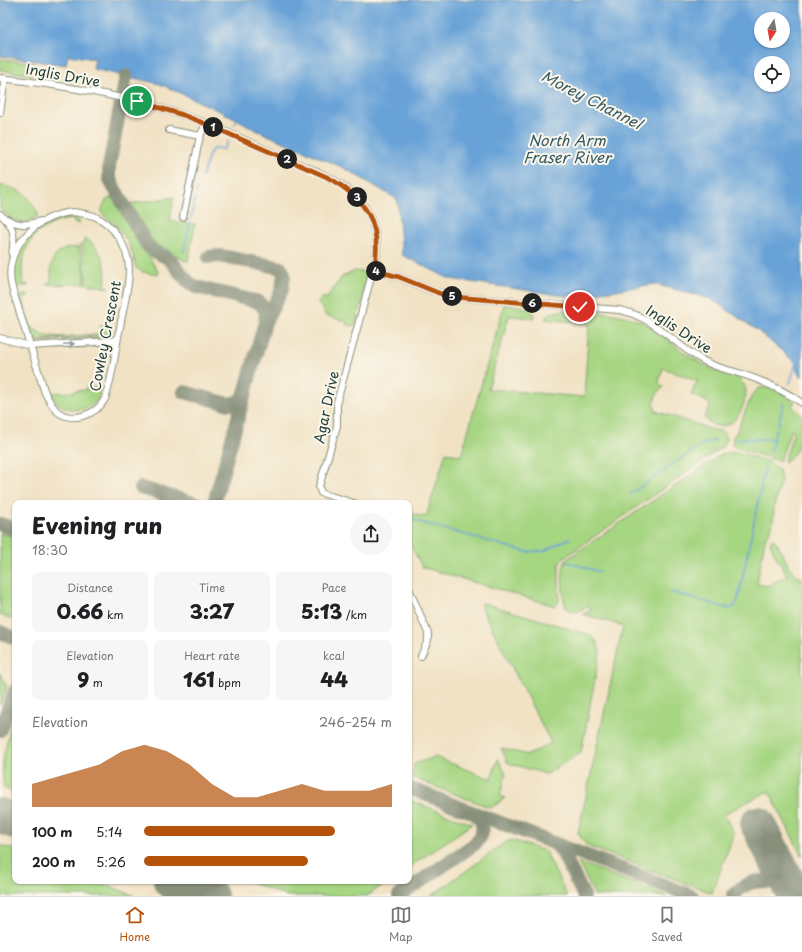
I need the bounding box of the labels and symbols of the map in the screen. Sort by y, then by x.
north arrow [754,12,790,48]
street label: Inglis Drive [24,58,102,92]
water label: Morey Channel [538,64,649,136]
pin [120,84,154,118]
pin: 1 [203,117,223,137]
water label: North Arm Fraser River [523,128,613,168]
pin: 2 [277,149,297,169]
pin: 3 [347,187,367,207]
pin: 4 [366,261,386,281]
street label: Cowley Crescent [84,279,126,393]
pin: 5 [442,286,462,306]
pin [563,290,597,324]
pin: 6 [522,293,542,313]
street label: Inglis Drive [642,300,716,358]
one-way arrow [63,340,75,347]
street label: Agar Drive [308,368,344,445]

